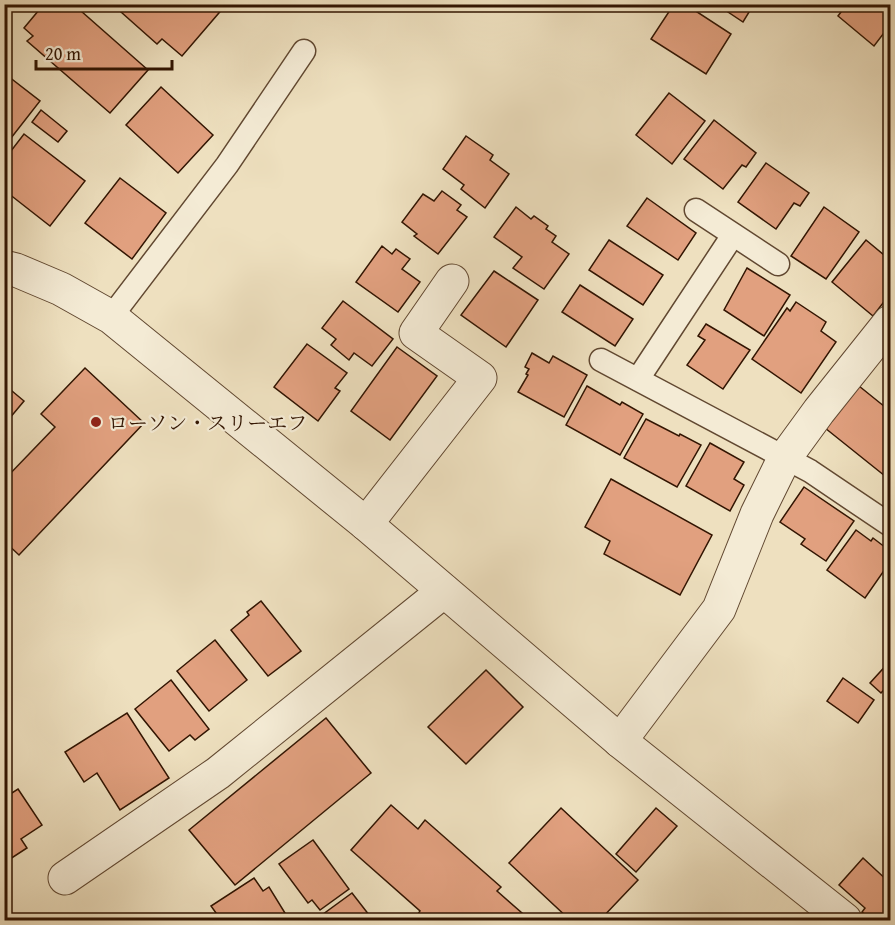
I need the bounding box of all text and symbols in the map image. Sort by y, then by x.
scale bar [36,33,172,71]
text: 20 m [45,40,81,67]
place label: ローソン・スリーエフ [108,408,307,437]
marker: ローソン・スリーエフ [89,415,103,429]

